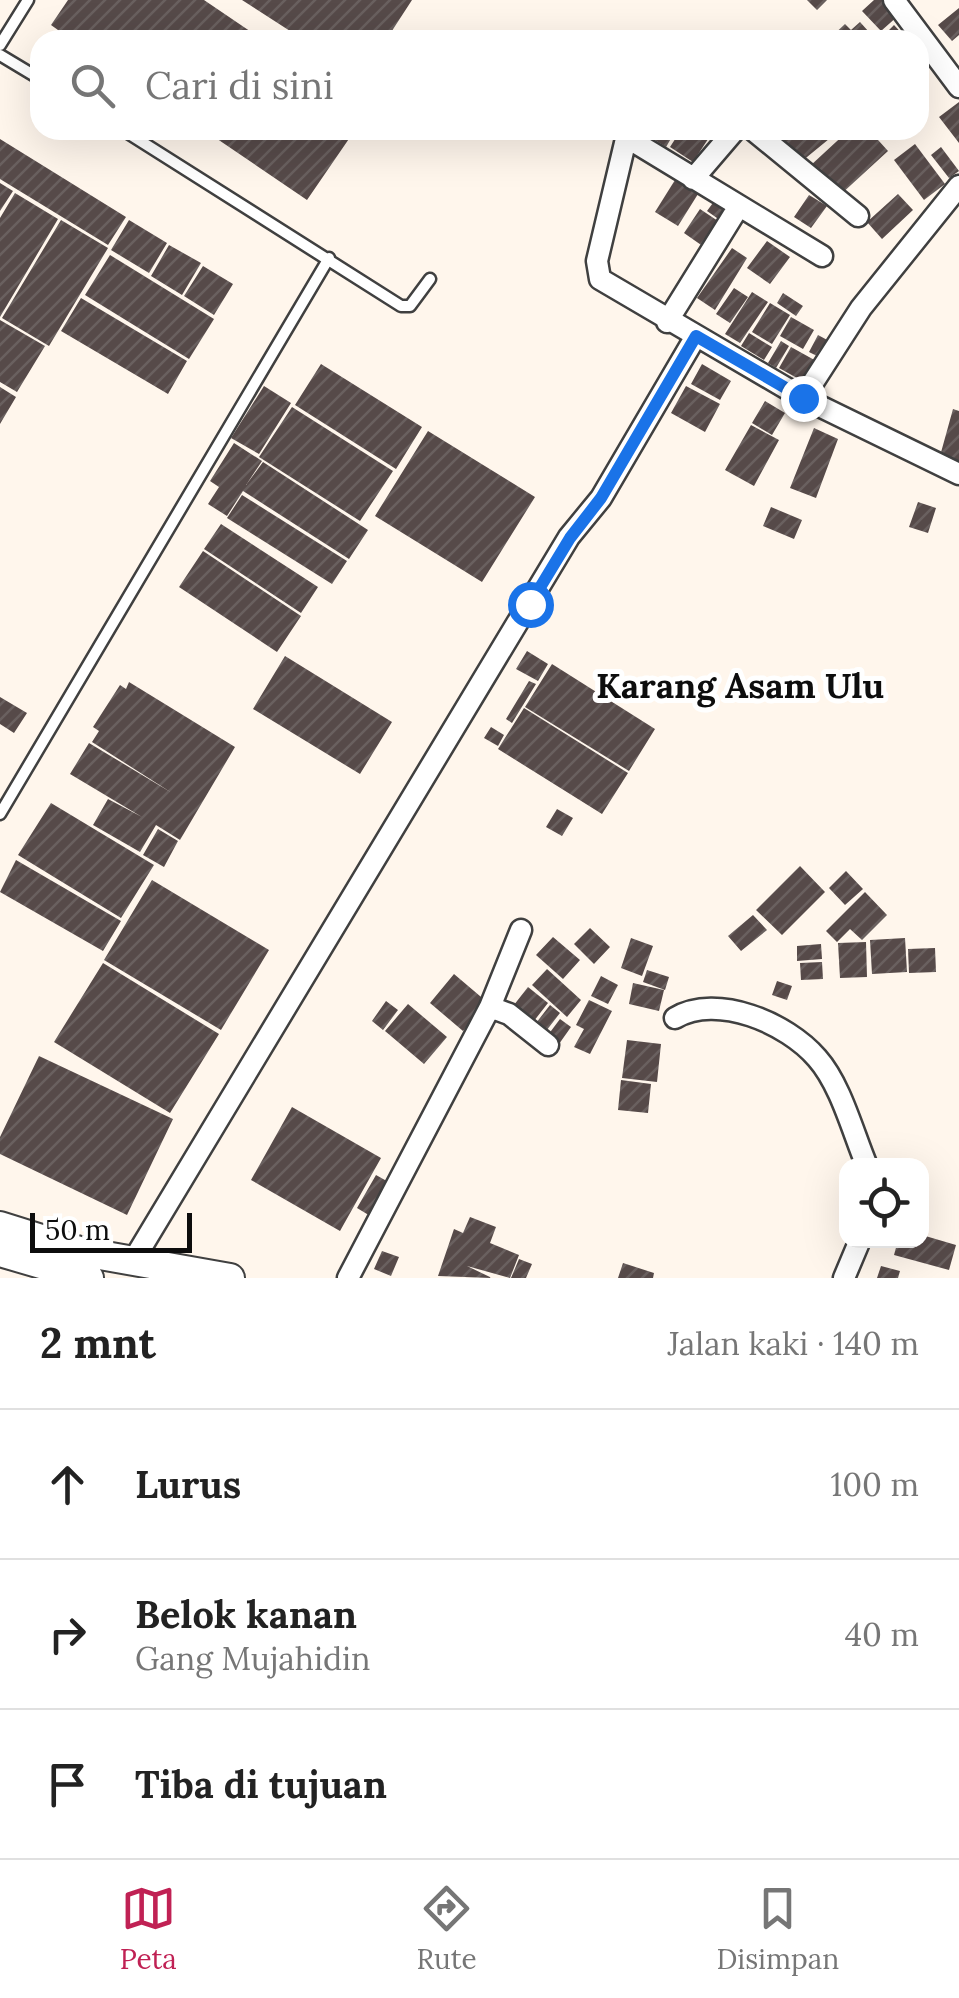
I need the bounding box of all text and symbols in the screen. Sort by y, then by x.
search box [30,30,929,140]
icon: search [65,58,120,113]
text: Cari di sini [145,61,334,109]
route end [781,376,827,422]
route start [508,582,554,628]
district label: Karang Asam Ulu [596,663,884,708]
map controls [839,1158,929,1248]
button: locate [839,1158,929,1248]
scale bar [30,1208,192,1252]
text: 50 m [45,1212,110,1248]
text: 2 mnt [40,1316,156,1370]
text: Jalan kaki · 140 m [667,1323,919,1364]
icon: ahead [40,1457,95,1512]
text: Lurus [135,1460,241,1508]
text: 100 m [831,1464,919,1505]
text: Belok kanan [135,1590,357,1638]
icon: right [40,1607,95,1662]
text: 40 m [845,1614,919,1655]
text: Gang Mujahidin [135,1638,370,1679]
icon: arrive [40,1757,95,1812]
text: Tiba di tujuan [135,1760,387,1808]
tab: Peta [120,1881,177,1977]
tab: Rute [416,1881,477,1977]
tab: Disimpan [716,1881,839,1977]

